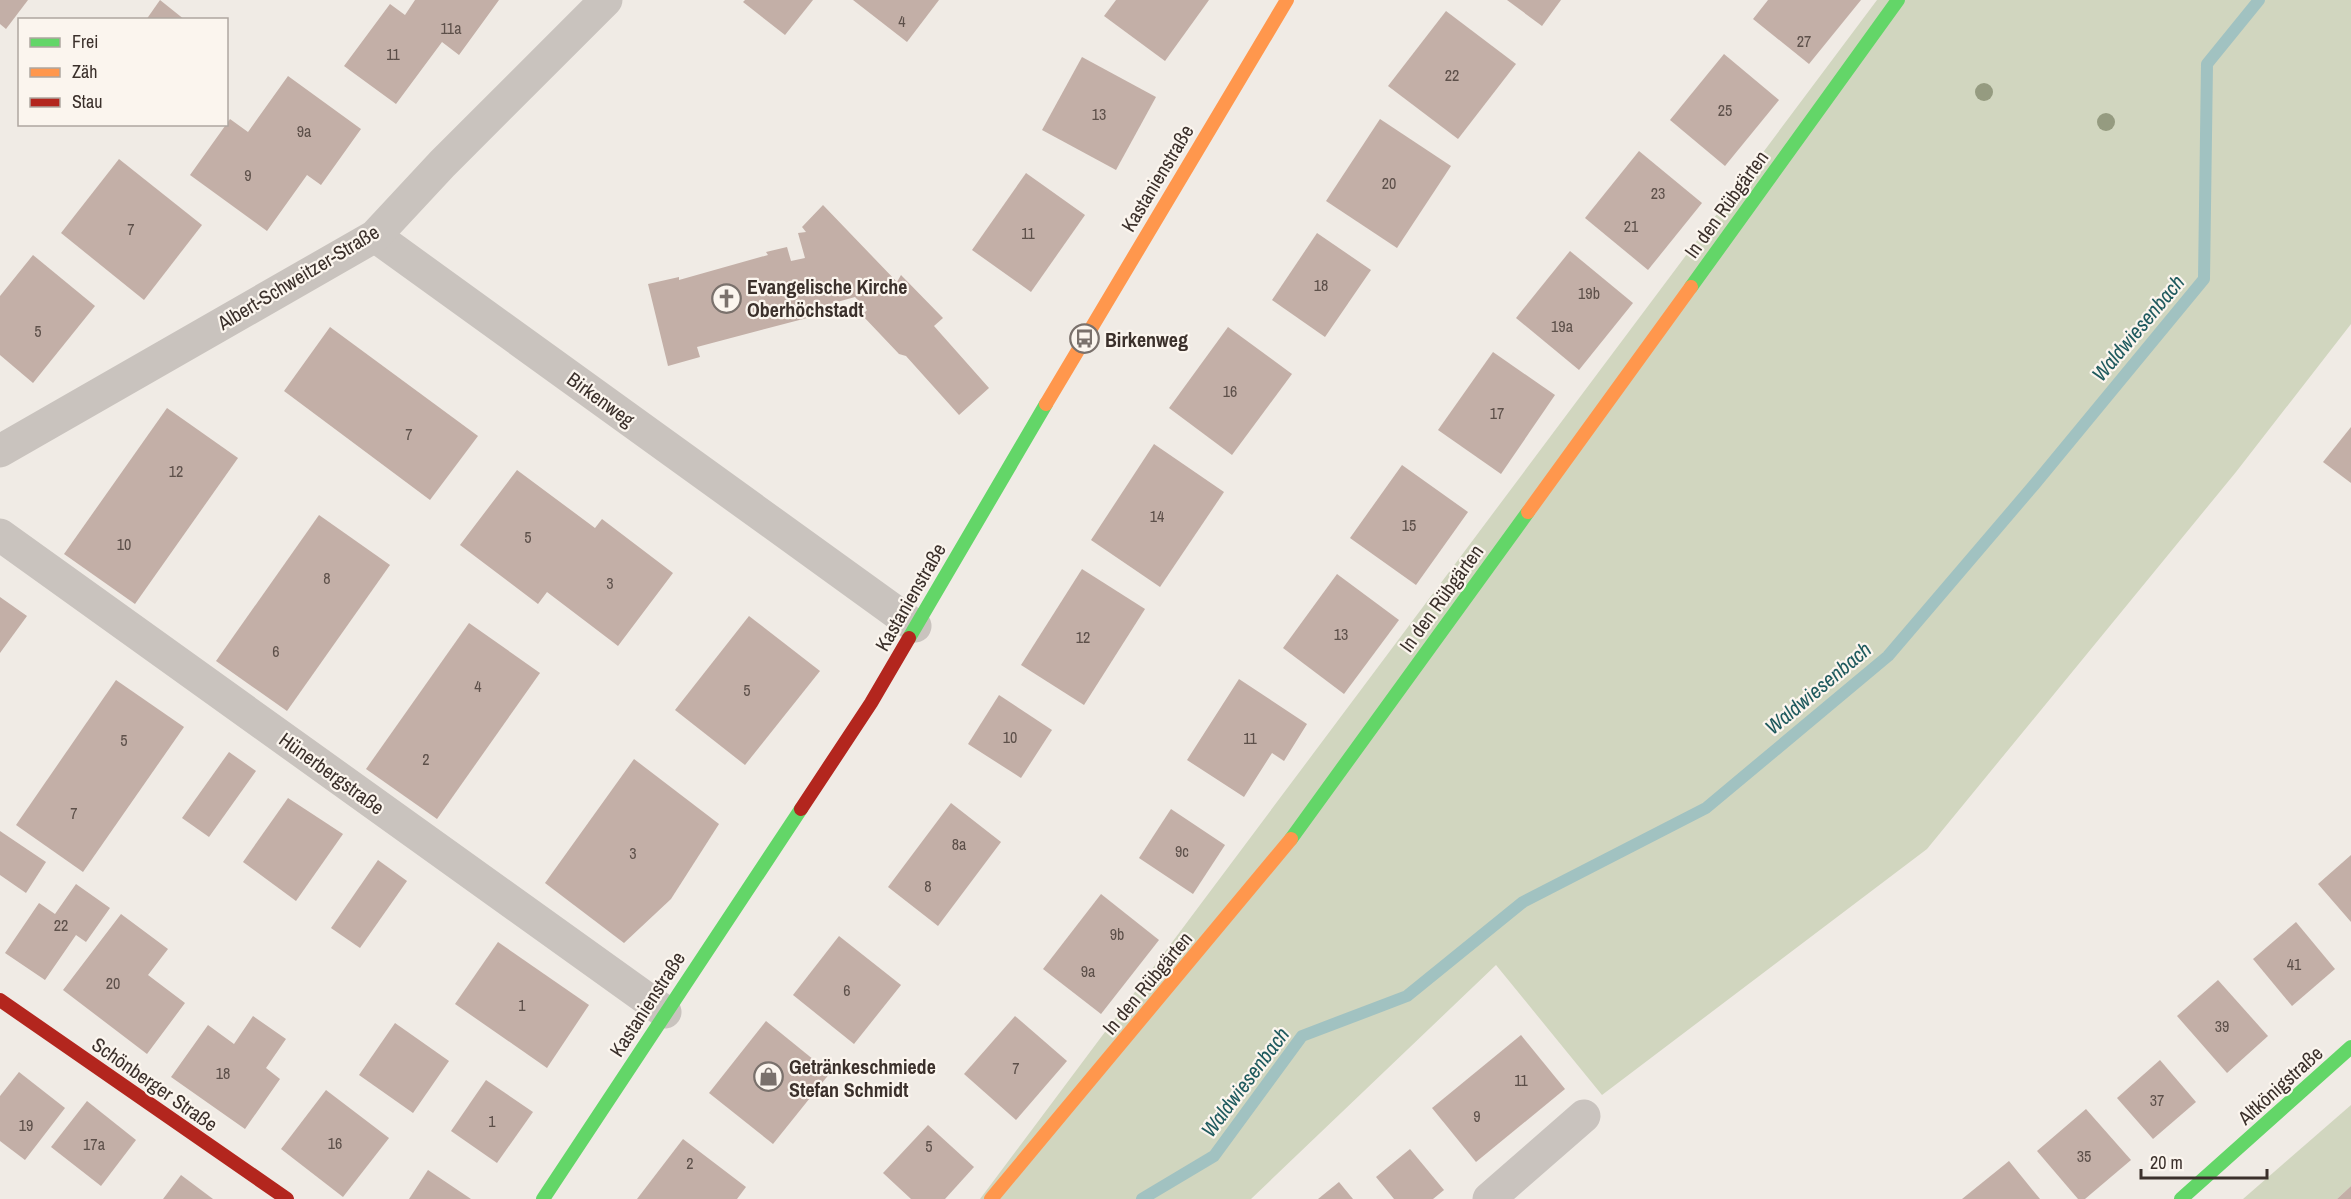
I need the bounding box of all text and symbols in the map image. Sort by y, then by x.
house number: 4 [898,10,906,32]
house number: 11a [441,17,462,39]
legend [18,18,228,126]
text: Frei [72,29,98,54]
house number: 27 [1797,30,1811,52]
house number: 11 [386,43,401,65]
text: Zäh [72,59,97,84]
house number: 22 [1445,64,1459,86]
text: Stau [72,89,102,114]
house number: 25 [1718,99,1732,121]
house number: 13 [1092,103,1106,125]
street label: Kastanienstraße [1114,119,1200,237]
house number: 9a [297,120,312,142]
street label: In den Rübgärten [1678,145,1774,263]
house number: 9 [244,164,252,186]
house number: 20 [1382,172,1396,194]
house number: 23 [1651,182,1665,204]
house number: 21 [1624,215,1639,237]
house number: 7 [127,218,135,240]
street label: Albert-Schweitzer-Straße [211,218,384,336]
house number: 11 [1021,222,1036,244]
water label: Waldwiesenbach [2085,269,2191,387]
place label: Evangelische Kirche Oberhöchstadt [747,273,907,323]
house number: 18 [1314,274,1328,296]
church icon: Evangelische Kirche Oberhöchstadt [710,282,742,314]
house number: 19b [1578,282,1600,304]
house number: 19a [1551,315,1574,337]
house number: 5 [34,320,42,342]
bus stop icon: Birkenweg [1068,323,1100,355]
place label: Birkenweg [1105,326,1188,353]
street label: Birkenweg [562,365,640,433]
house number: 16 [1223,380,1237,402]
house number: 17 [1490,402,1504,424]
house number: 7 [405,423,413,445]
house number: 12 [169,460,183,482]
house number: 14 [1150,505,1164,527]
house number: 15 [1402,514,1416,536]
house number: 5 [524,526,532,548]
house number: 10 [117,533,131,555]
street label: Kastanienstraße [868,538,952,656]
street label: In den Rübgärten [1393,539,1489,657]
house number: 8 [323,567,331,589]
house number: 3 [606,572,614,594]
house number: 13 [1334,623,1348,645]
house number: 12 [1076,626,1090,648]
water label: Waldwiesenbach [1759,635,1877,741]
house number: 6 [272,640,280,662]
house number: 4 [474,675,482,697]
house number: 5 [743,679,751,701]
street label: Hünerbergstraße [274,726,390,820]
house number: 10 [1003,726,1017,748]
house number: 11 [1243,727,1258,749]
house number: 5 [120,729,128,751]
house number: 2 [422,748,430,770]
house number: 7 [70,802,78,824]
house number: 8a [952,833,967,855]
house number: 9c [1175,840,1189,862]
house number: 3 [629,842,637,864]
house number: 8 [924,875,932,897]
house number: 22 [54,914,68,936]
house number: 9b [1110,923,1124,945]
street label: In den Rübgärten [1096,926,1198,1040]
street label: Kastanienstraße [603,946,691,1062]
house number: 41 [2287,953,2302,975]
house number: 9a [1081,960,1096,982]
house number: 20 [106,972,120,994]
house number: 6 [843,979,851,1001]
house number: 1 [518,994,526,1016]
house number: 39 [2215,1015,2229,1037]
water label: Waldwiesenbach [1194,1021,1296,1143]
street label: Schönberger Straße [87,1031,223,1137]
street label: Altkönigstraße [2231,1040,2328,1131]
place label: Getränkeschmiede Stefan Schmidt [789,1053,936,1103]
house number: 7 [1012,1057,1020,1079]
shop icon: Getränkeschmiede Stefan Schmidt [752,1061,784,1093]
house number: 18 [216,1062,230,1084]
house number: 11 [1514,1069,1529,1091]
house number: 37 [2150,1089,2164,1111]
house number: 9 [1473,1105,1481,1127]
house number: 1 [488,1110,496,1132]
house number: 19 [19,1114,33,1136]
house number: 16 [328,1132,342,1154]
house number: 17a [83,1133,106,1155]
house number: 5 [925,1135,933,1157]
scale bar [2141,1142,2267,1180]
house number: 35 [2077,1145,2091,1167]
text: 20 m [2150,1150,2183,1175]
house number: 2 [686,1152,694,1174]

